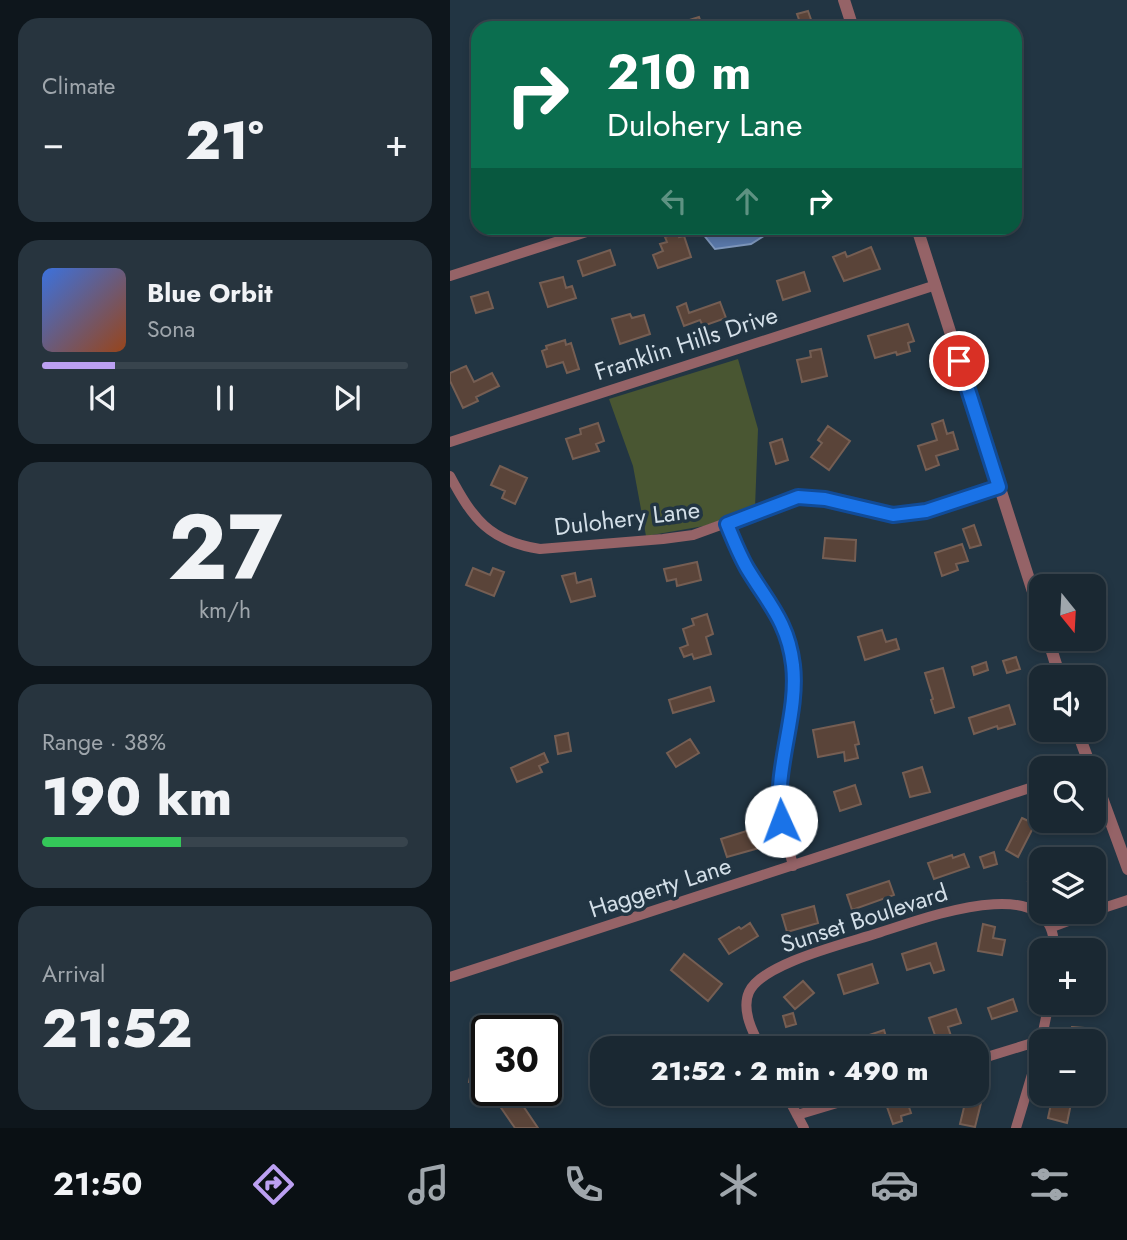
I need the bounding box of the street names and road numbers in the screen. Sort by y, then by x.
street label: Franklin Hills Drive [590,297,782,389]
street label: Dulohery Lane [552,492,702,544]
street label: Haggerty Lane [584,848,736,926]
street label: Sunset Boulevard [776,874,952,962]

